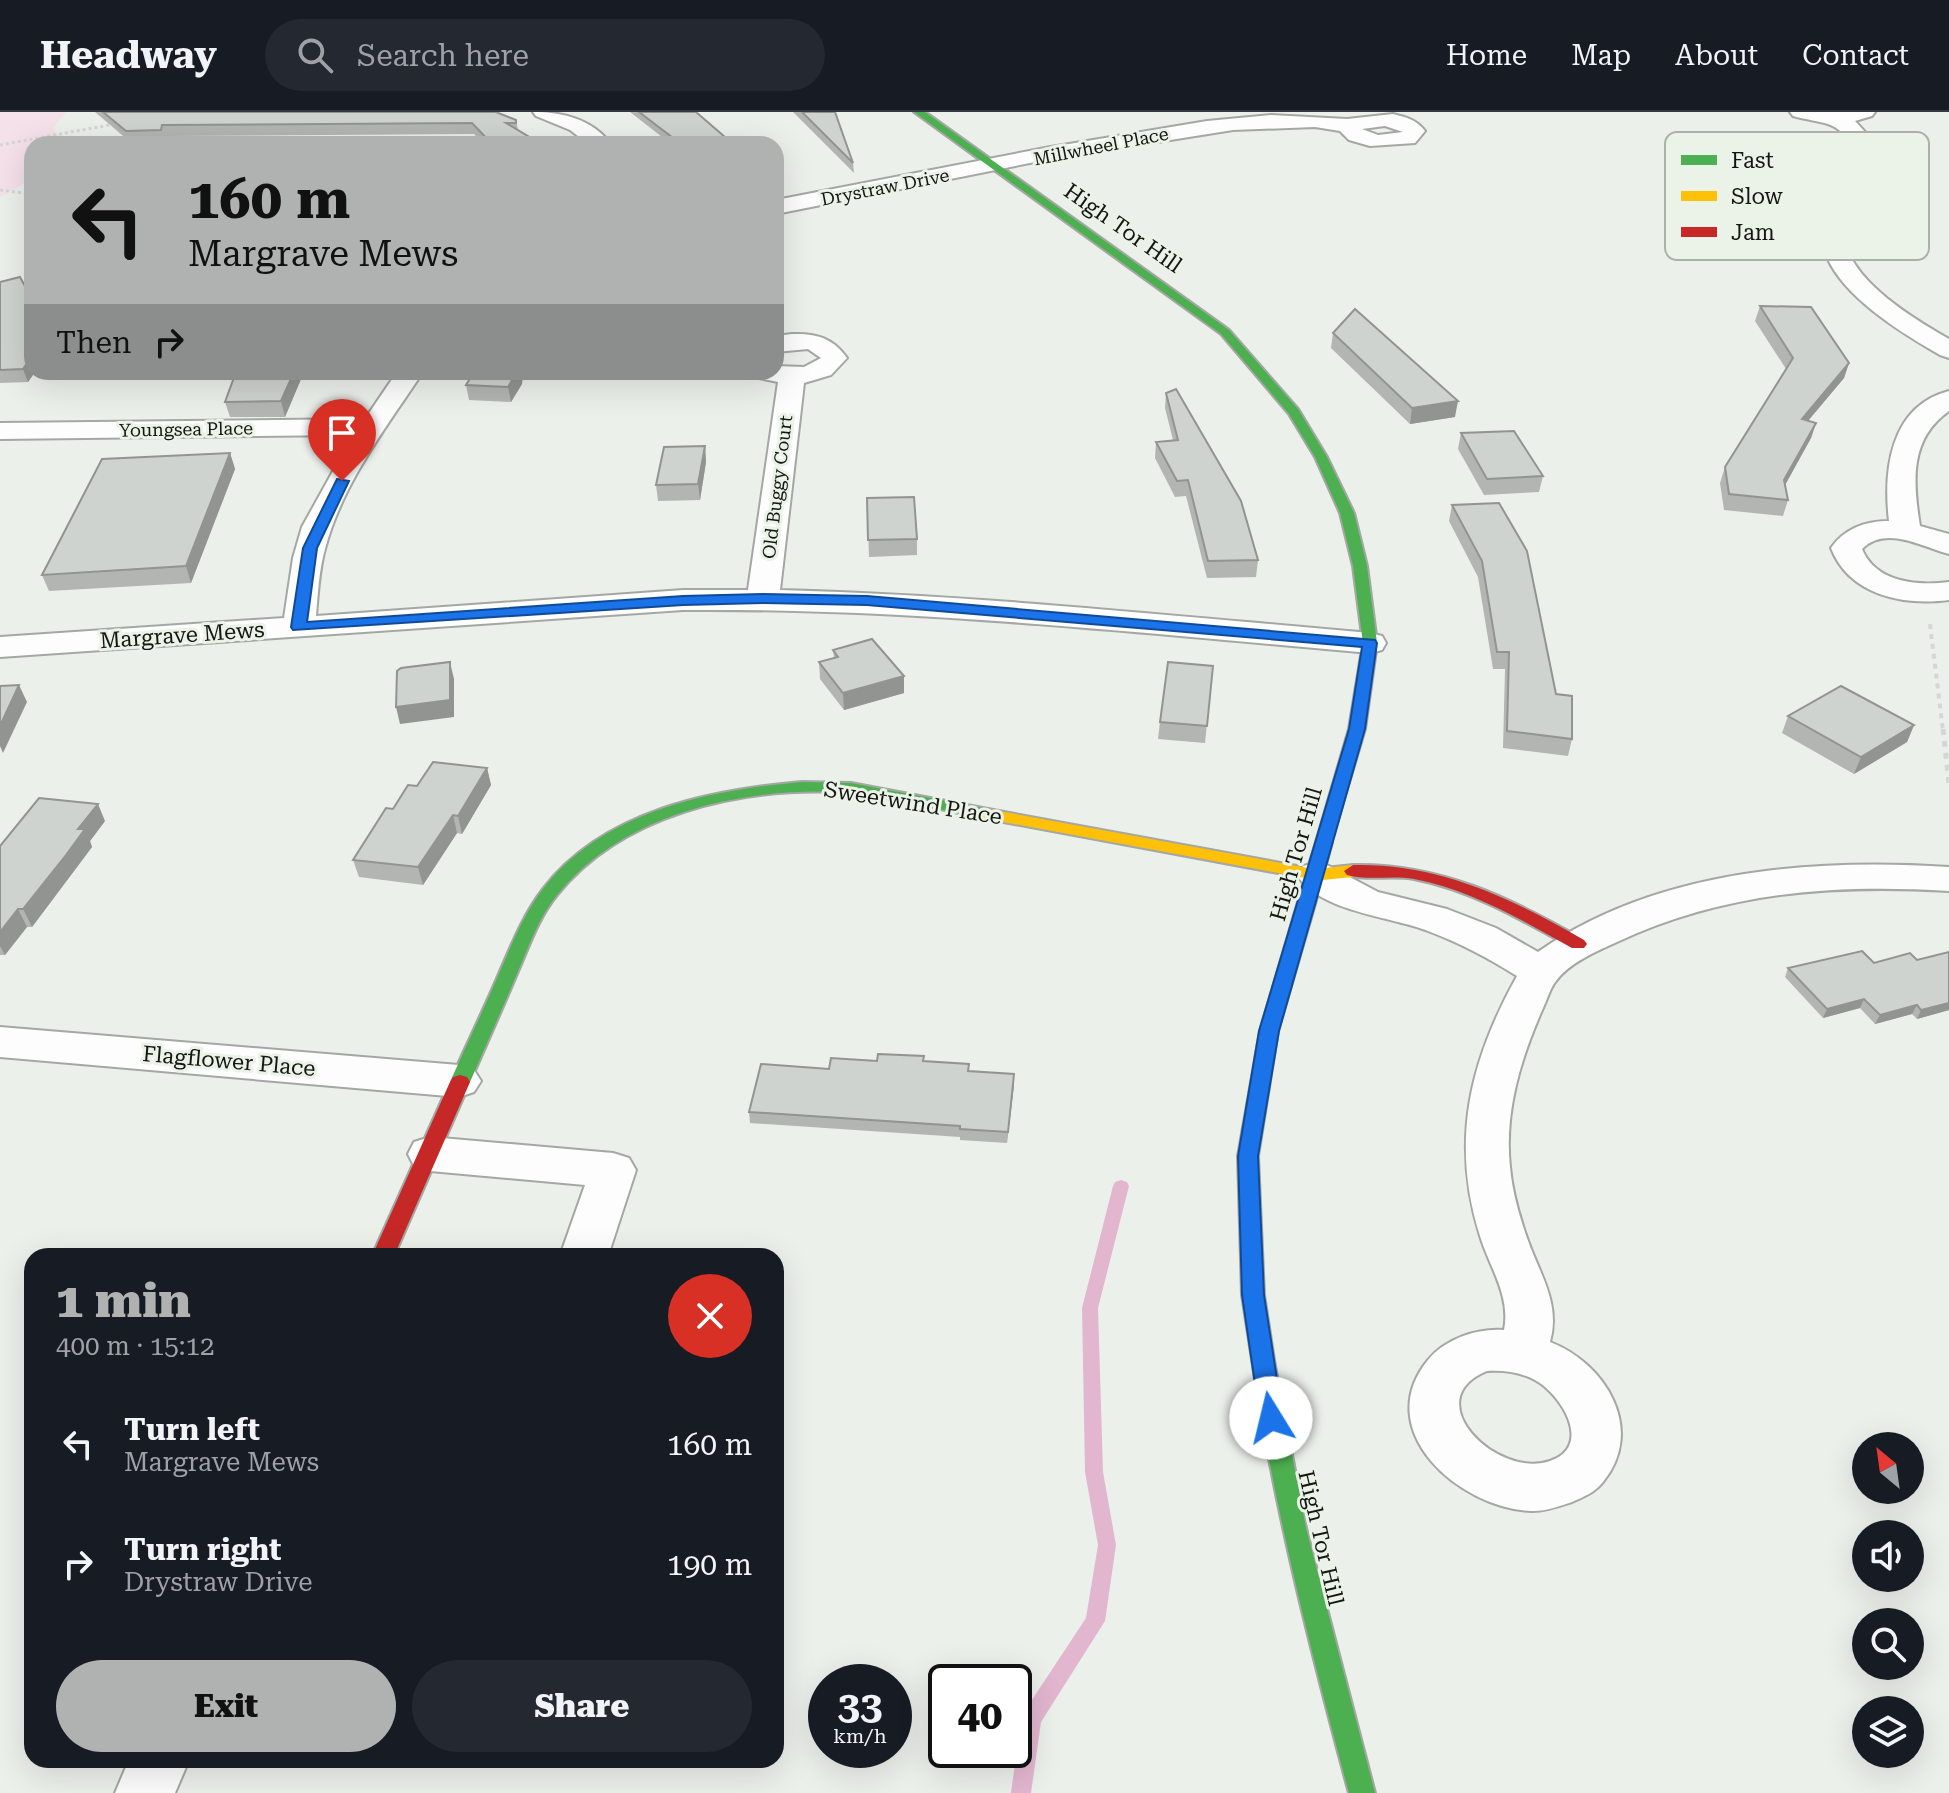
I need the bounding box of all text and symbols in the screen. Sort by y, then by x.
search box [265,19,825,91]
text: Headway [40,33,217,77]
icon: search [293,33,337,77]
text: Search here [357,38,529,73]
text: Home [1446,39,1527,72]
text: Map [1571,39,1631,72]
text: About [1675,39,1758,72]
text: Contact [1802,39,1909,72]
street label: Millwheel Place [1032,123,1170,169]
legend [1665,132,1929,260]
text: Fast [1731,148,1774,173]
street label: Drystraw Drive [819,164,951,210]
text: 160 m [188,166,350,232]
icon: left [56,168,160,272]
street label: High Tor Hill [1059,178,1187,278]
text: Slow [1731,184,1784,209]
text: Jam [1731,220,1775,245]
text: Margrave Mews [188,233,458,275]
icon: right [147,320,191,364]
text: Then [56,325,131,360]
pin [308,399,376,481]
icon: arrive [320,411,364,455]
street label: Old Buggy Court [758,414,796,560]
street label: Youngsea Place [119,417,253,441]
street label: Margrave Mews [99,617,265,653]
street label: Sweetwind Place [822,777,1004,829]
street label: High Tor Hill [1265,784,1327,924]
street label: Flagflower Place [141,1041,317,1081]
text: 1 min [56,1273,191,1329]
button: close [668,1274,752,1358]
text: 400 m · 15:12 [56,1331,215,1361]
position arrow [1229,1376,1313,1460]
text: Turn left [124,1412,260,1447]
icon: left [56,1422,100,1466]
text: 160 m [667,1427,752,1462]
north arrow [1852,1432,1924,1504]
map controls [1852,1432,1924,1768]
text: Margrave Mews [124,1447,319,1477]
street label: High Tor Hill [1293,1468,1349,1608]
button: sound [1852,1520,1924,1592]
text: Turn right [124,1532,281,1567]
icon: right [56,1542,100,1586]
text: 190 m [667,1547,752,1582]
text: Drystraw Drive [124,1567,312,1597]
button: search [1852,1608,1924,1680]
button: Exit [56,1660,396,1752]
button: Share [412,1660,752,1752]
speed limit sign: 40 [928,1664,1032,1768]
text: 33 [838,1682,882,1729]
button: layers [1852,1696,1924,1768]
text: km/h [833,1724,887,1748]

